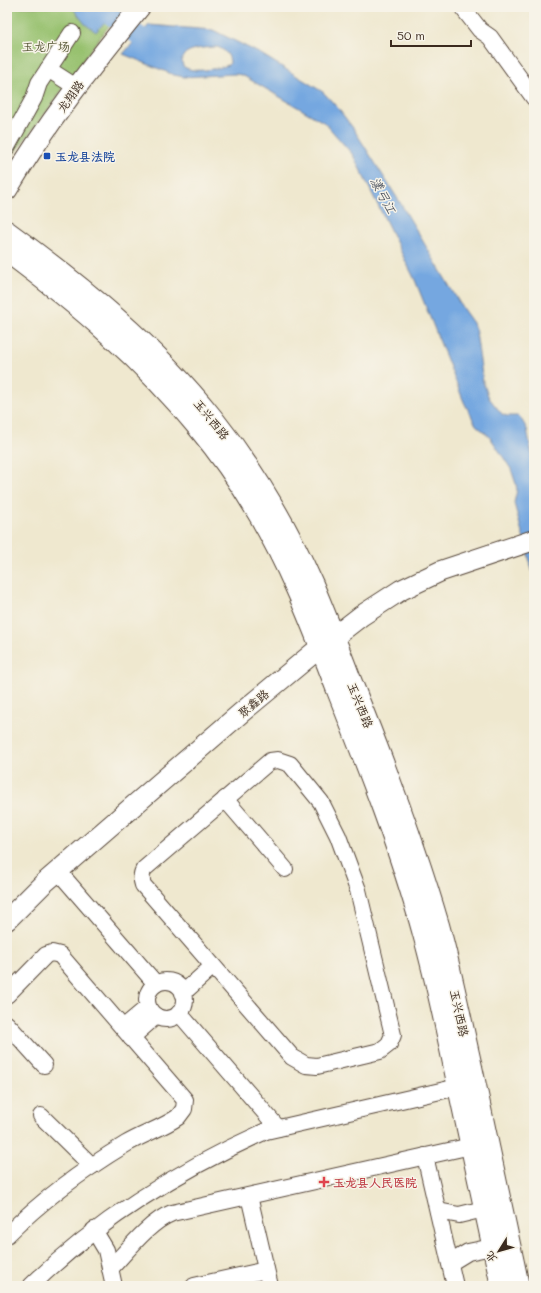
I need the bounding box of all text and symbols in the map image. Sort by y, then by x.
scale bar [391,22,471,48]
text: 50 m [397,27,425,43]
park label: 玉龙广场 [22,38,70,54]
street label: 龙翔路 [53,77,87,115]
place label: 玉龙县法院 [55,148,115,164]
marker: 玉龙县法院 [42,151,52,161]
water label: 漾弓江 [367,174,401,217]
street label: 玉兴西路 [191,395,233,443]
street label: 玉兴西路 [345,680,377,730]
street label: 聚鑫路 [234,685,272,721]
street label: 玉兴西路 [447,988,473,1038]
place label: 玉龙县人民医院 [333,1174,417,1190]
marker: 玉龙县人民医院 [318,1176,330,1188]
north arrow [479,1231,519,1271]
text: 北 [481,1248,500,1266]

